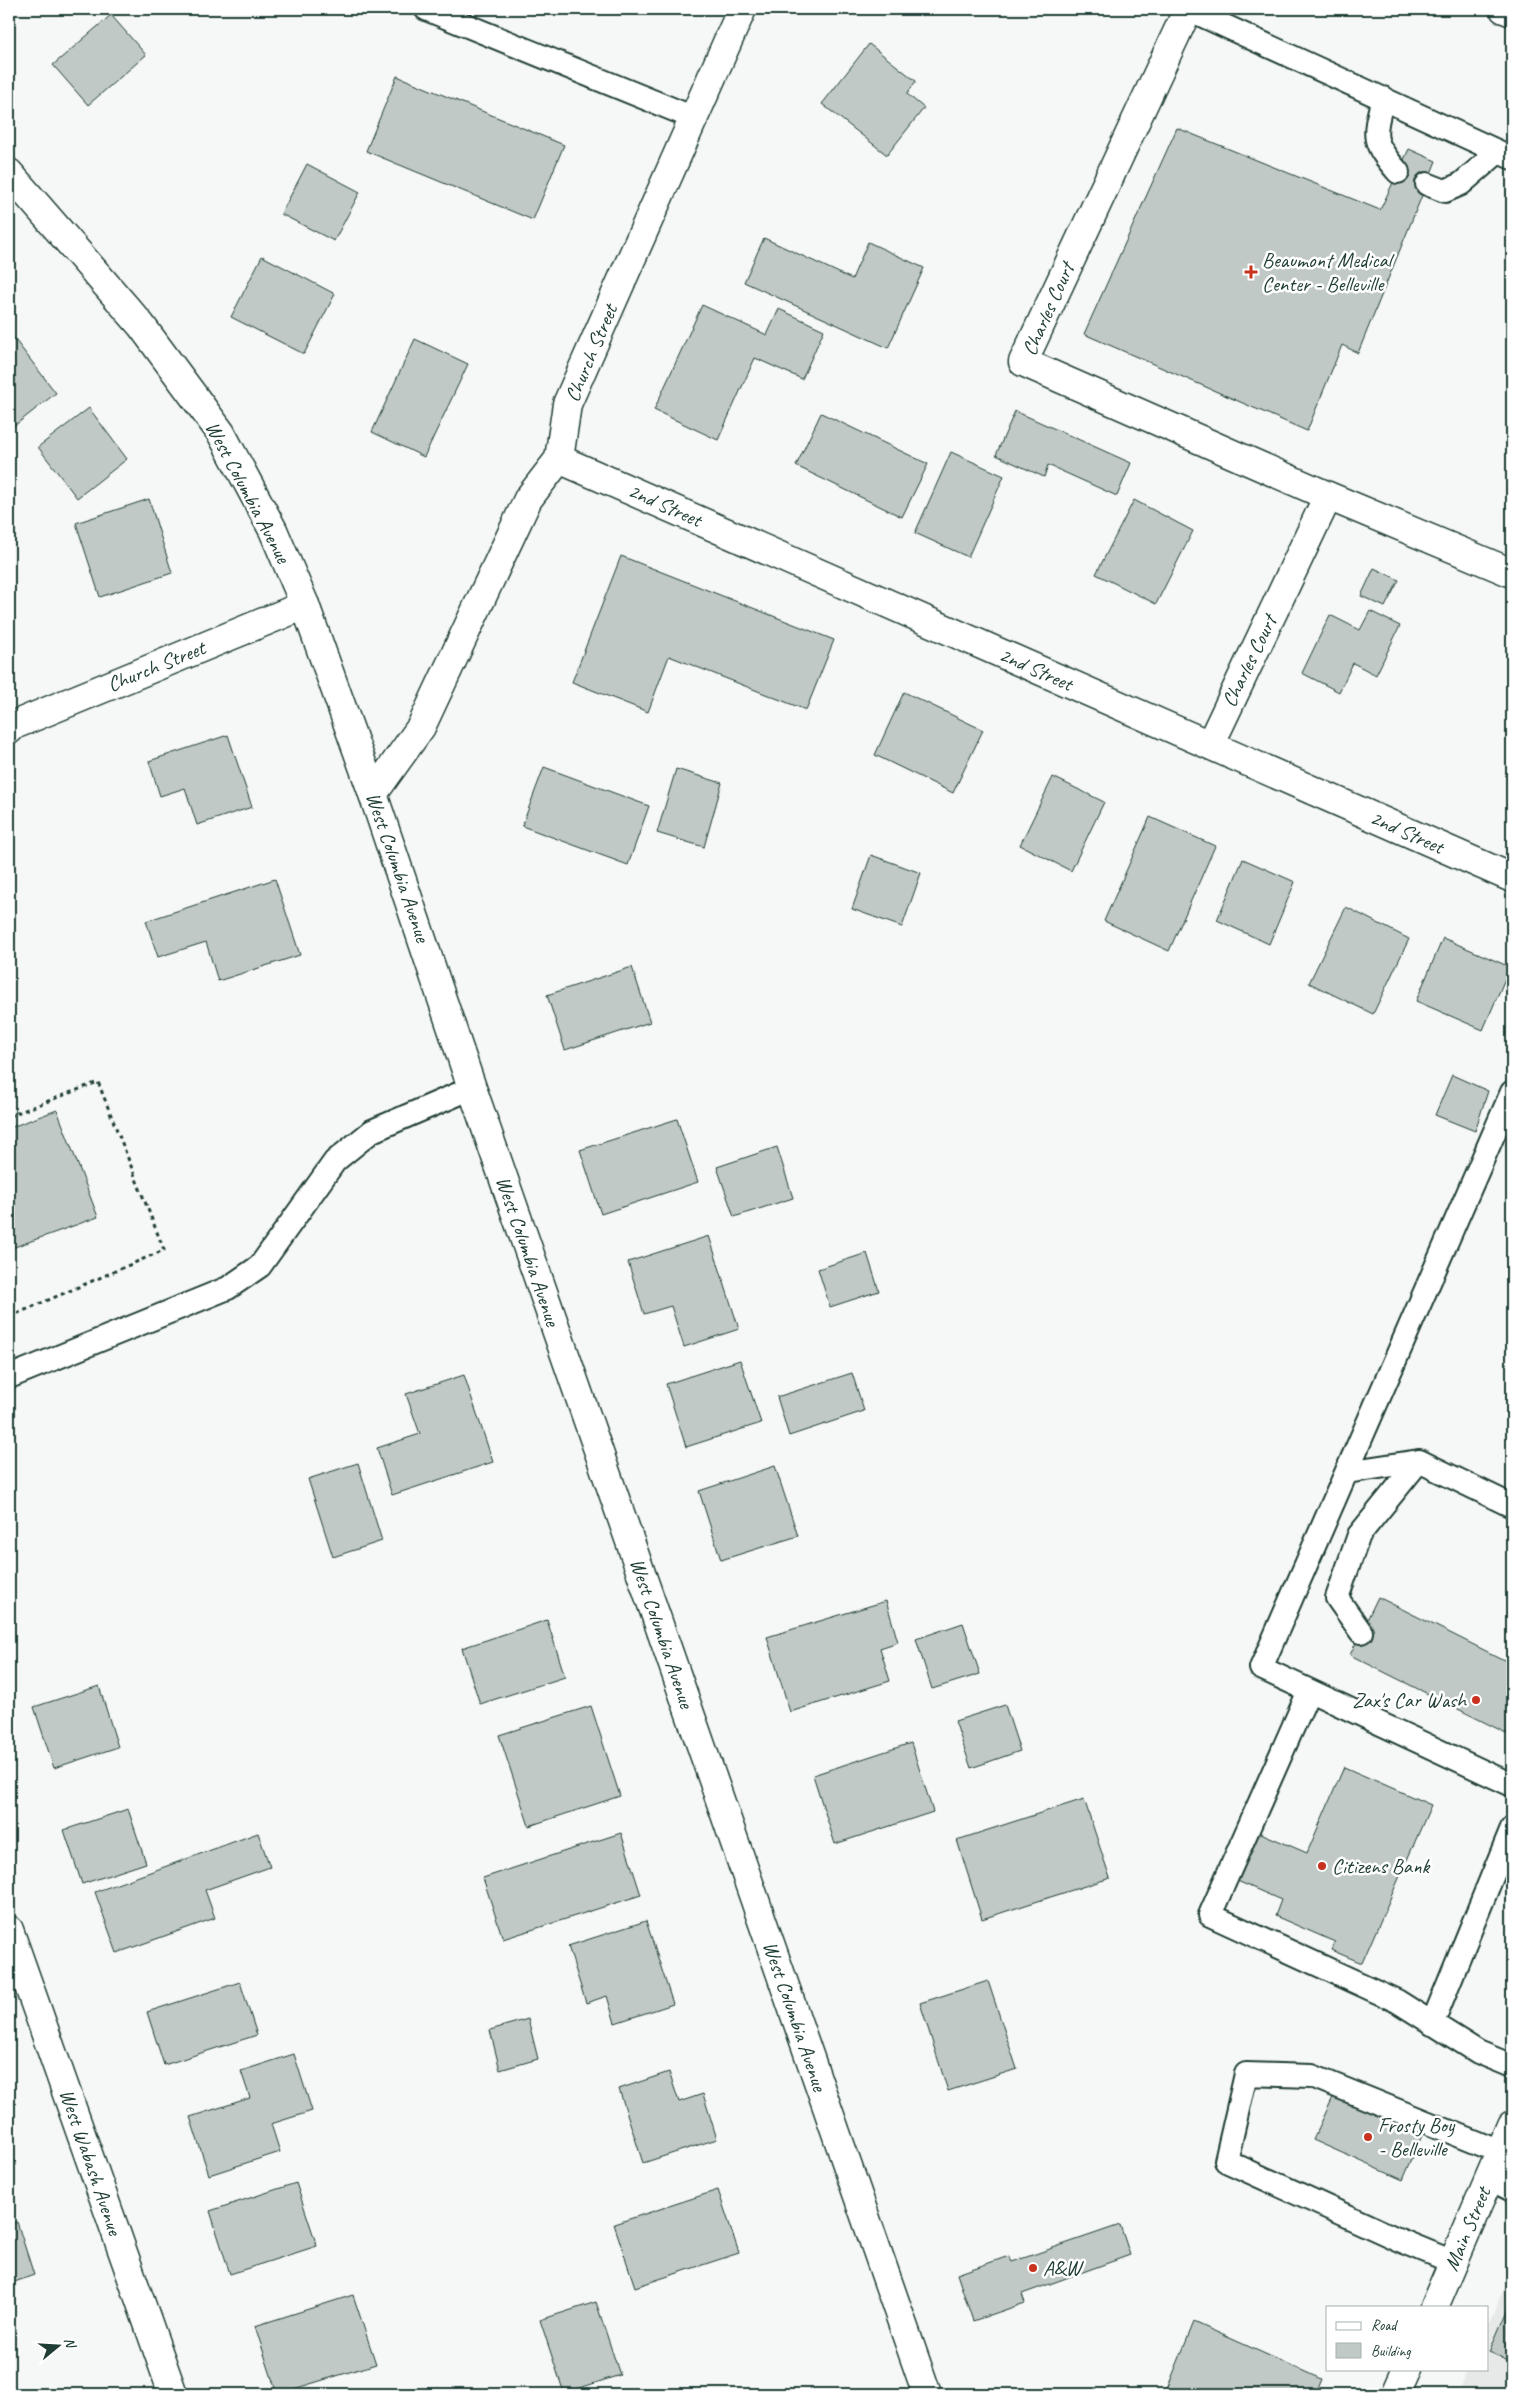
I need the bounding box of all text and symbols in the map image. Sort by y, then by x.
place label: Beaumont Medical Center - Belleville [1262,247,1395,297]
street label: Charles Court [1016,256,1081,359]
marker: Beaumont Medical Center - Belleville [1244,265,1258,279]
street label: Church Street [559,299,624,405]
street label: West Columbia Avenue [200,417,297,568]
street label: 2nd Street [624,477,708,533]
street label: Charles Court [1216,608,1284,711]
street label: Church Street [103,634,210,697]
street label: 2nd Street [995,641,1079,697]
street label: West Columbia Avenue [360,789,436,946]
street label: 2nd Street [1366,804,1450,860]
street label: West Columbia Avenue [490,1173,566,1330]
street label: West Columbia Avenue [624,1555,700,1712]
place label: Zax's Car Wash [1352,1687,1467,1713]
marker: Zax's Car Wash [1470,1694,1482,1706]
place label: Citizens Bank [1332,1853,1430,1879]
marker: Citizens Bank [1316,1860,1328,1872]
street label: West Columbia Avenue [757,1938,833,2095]
street label: West Wabash Avenue [54,2086,129,2240]
place label: Frosty Boy - Belleville [1378,2112,1456,2162]
marker: Frosty Boy - Belleville [1362,2131,1374,2143]
street label: Main Street [1438,2182,1497,2275]
place label: A&W [1043,2255,1084,2281]
marker: A&W [1027,2262,1039,2274]
legend [1326,2306,1488,2370]
text: Road [1371,2316,1398,2335]
north arrow [32,2320,82,2370]
text: N [60,2335,80,2351]
text: Building [1371,2342,1411,2361]

